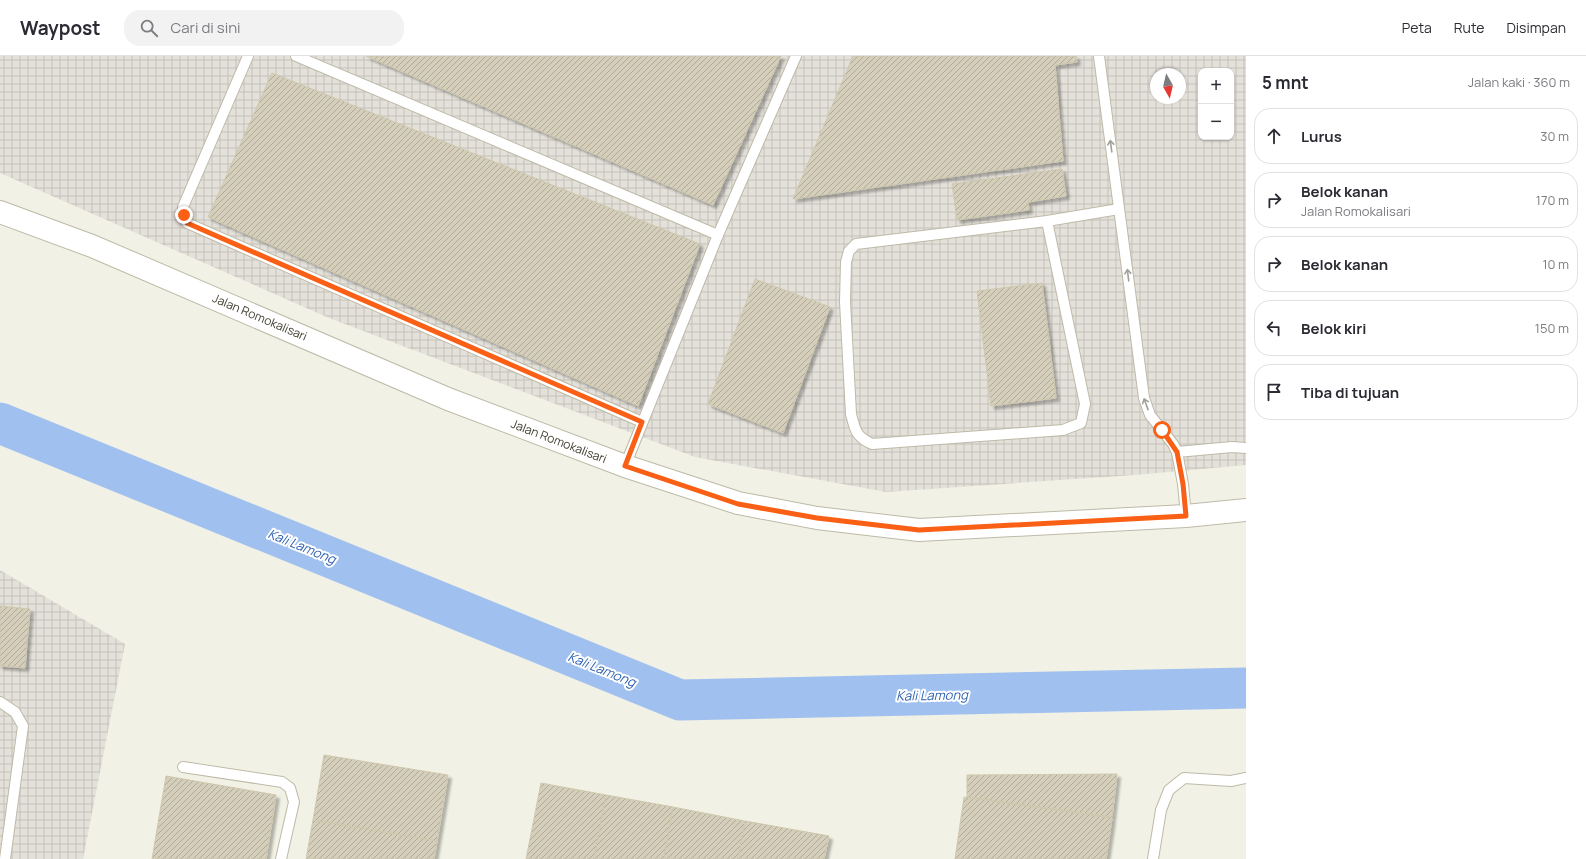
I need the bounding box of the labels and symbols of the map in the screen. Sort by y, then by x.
north arrow [1150,68,1186,104]
one-way arrow [1107,140,1115,153]
route end [175,206,193,224]
one-way arrow [1124,269,1132,282]
street label: Jalan Romokalisari [210,289,310,345]
one-way arrow [1142,397,1149,410]
street label: Jalan Romokalisari [509,415,609,467]
route start [1153,421,1171,439]
water label: Kali Lamong [265,524,340,568]
water label: Kali Lamong [565,647,640,691]
water label: Kali Lamong [896,685,969,705]

